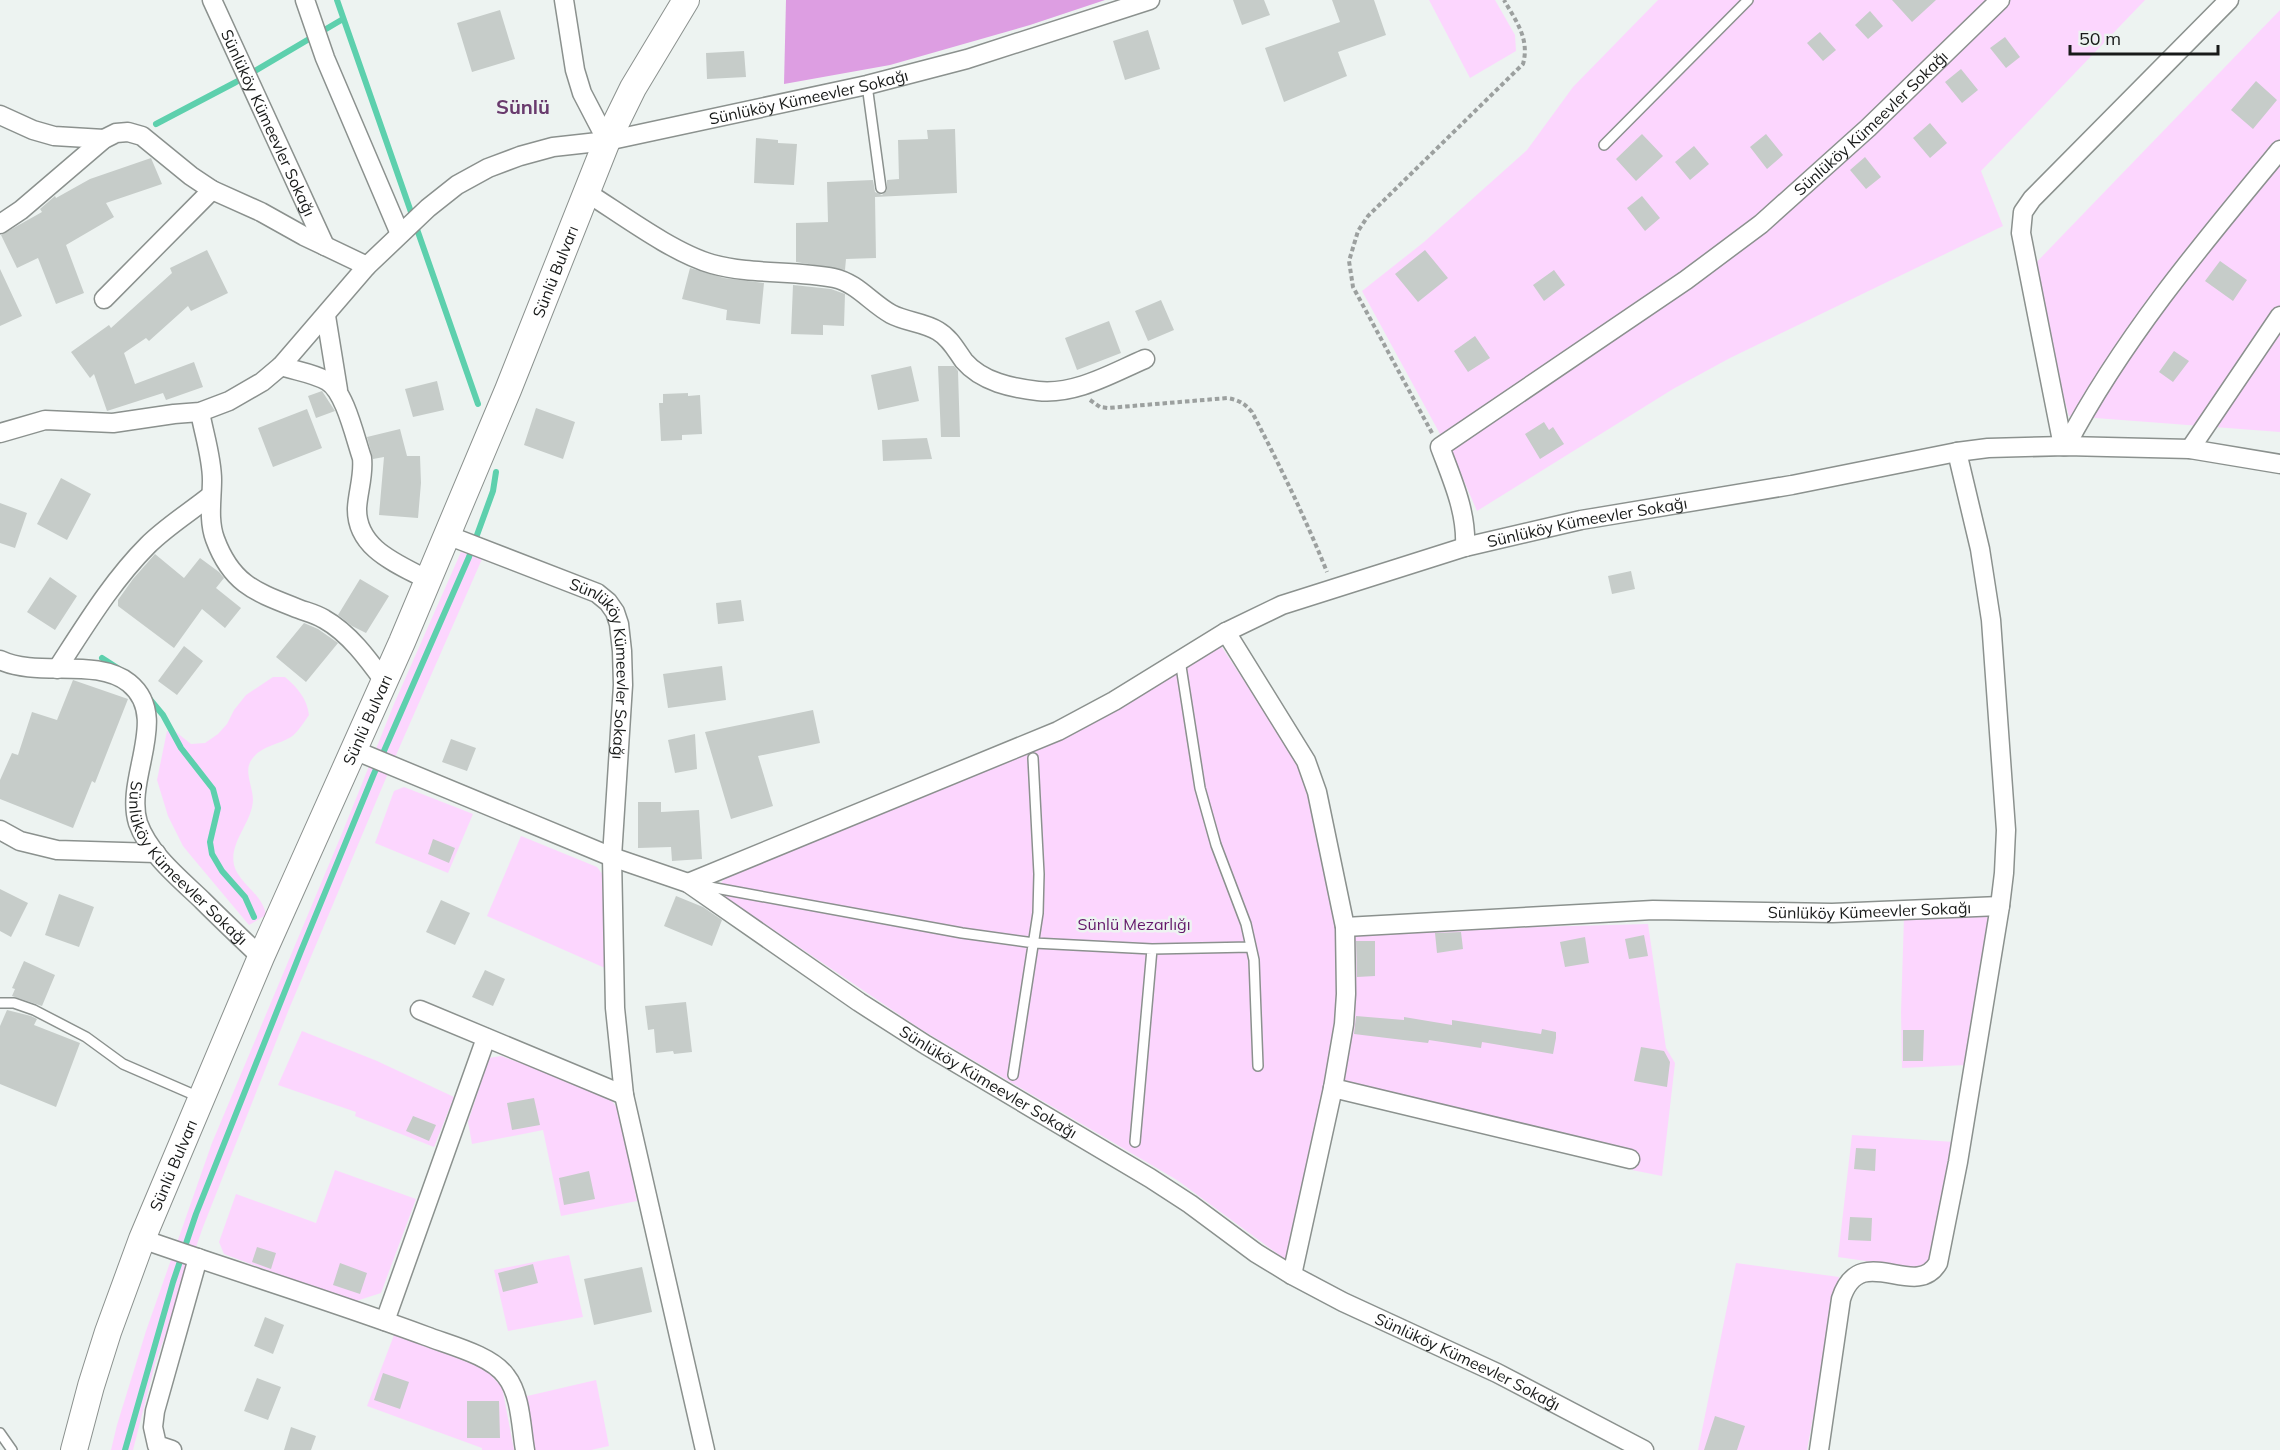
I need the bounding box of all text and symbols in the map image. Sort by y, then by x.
scale bar [2070,18,2218,56]
street label: Sünlüköy Kümeevler Sokağı [217,26,320,219]
text: 50 m [2079,27,2121,50]
street label: Sünlüköy Kümeevler Sokağı [1790,46,1952,200]
street label: Sünlüköy Kümeevler Sokağı [707,65,910,129]
district label: Sünlü [496,94,550,119]
street label: Sünlü Bulvarı [528,223,582,320]
street label: Sünlüköy Kümeevler Sokağı [1485,493,1689,552]
street label: Sünlüköy Kümeevler Sokağı [567,573,633,760]
street label: Sünlü Bulvarı [338,671,396,768]
street label: Sünlüköy Kümeevler Sokağı [125,780,252,949]
street label: Sünlüköy Kümeevler Sokağı [1768,897,1972,923]
park label: Sünlü Mezarlığı [1078,914,1190,934]
street label: Sünlüköy Kümeevler Sokağı [896,1021,1081,1142]
street label: Sünlü Bulvarı [145,1116,201,1214]
street label: Sünlüköy Kümeevler Sokağı [1372,1308,1564,1414]

